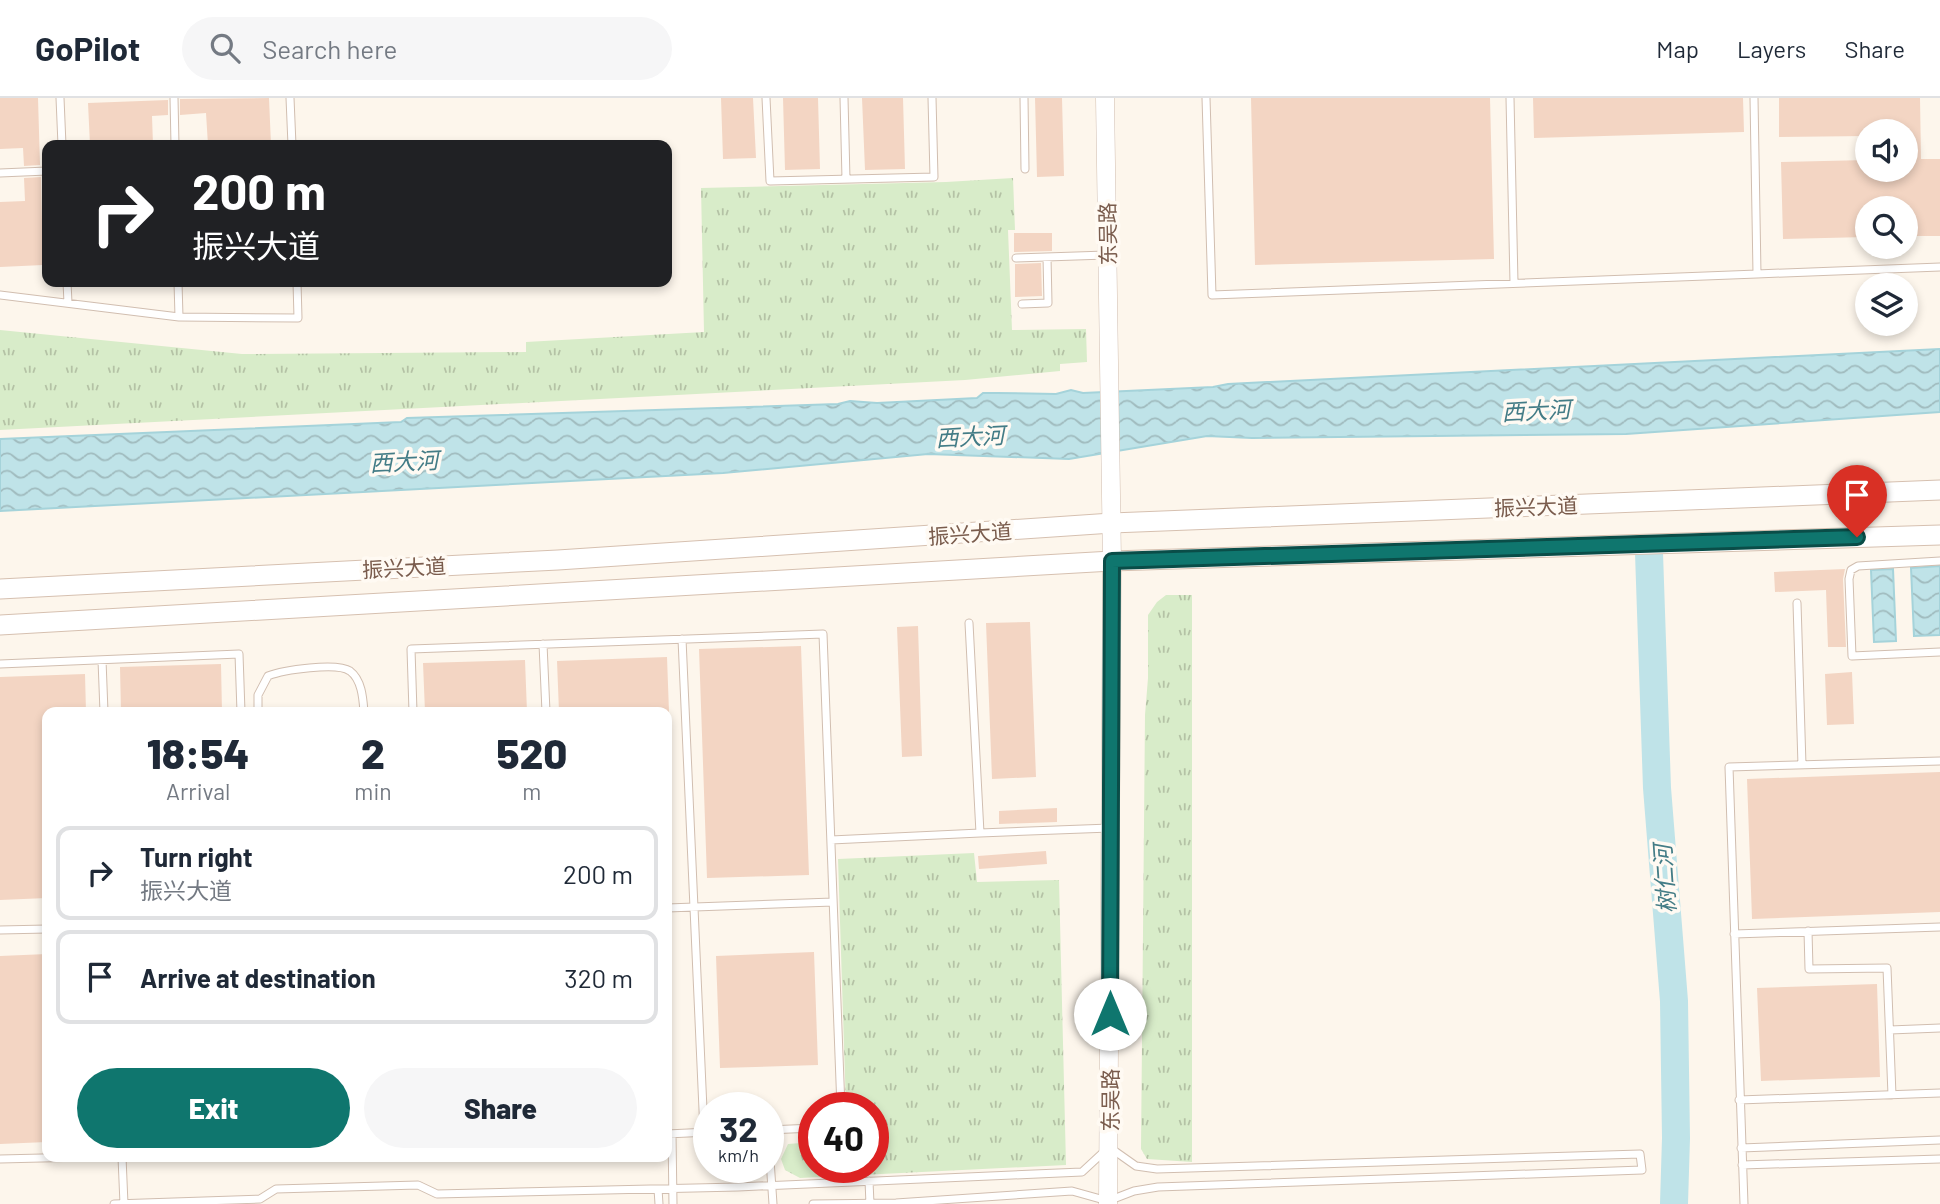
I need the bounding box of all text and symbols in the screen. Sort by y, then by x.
search box [182,17,672,80]
text: GoPilot [35,28,140,68]
icon: search [206,29,244,67]
text: Search here [262,33,397,64]
text: Map [1656,34,1699,63]
text: Layers [1737,34,1806,63]
text: Share [1844,34,1905,63]
map controls [1855,119,1918,336]
button: sound [1855,119,1918,182]
text: 200 m [192,161,326,220]
icon: right [77,168,168,259]
button: search [1855,196,1918,259]
street label: 东吴路 [1094,202,1120,266]
text: 振兴大道 [192,226,320,264]
button: layers [1855,273,1918,336]
water label: 西大河 [1501,394,1575,426]
water label: 西大河 [935,420,1009,452]
water label: 西大河 [369,445,443,477]
pin [1827,465,1887,537]
icon: arrive [1838,476,1876,514]
street label: 振兴大道 [1494,492,1578,520]
street label: 振兴大道 [927,518,1013,548]
street label: 振兴大道 [361,552,447,582]
text: 18:54 [147,727,250,777]
text: 2 [361,727,385,777]
text: 520 [496,727,567,777]
text: Arrival [166,777,230,805]
text: min [354,777,392,805]
text: m [522,777,541,805]
water label: 树仁河 [1647,840,1680,914]
text: Turn right [140,841,253,872]
icon: right [81,854,119,892]
text: 200 m [563,858,633,889]
text: 振兴大道 [140,876,232,904]
icon: arrive [81,958,119,996]
text: Arrive at destination [140,962,376,993]
text: 320 m [564,962,633,993]
position arrow [1073,977,1147,1051]
button: Exit [77,1068,350,1148]
button: Share [364,1068,637,1148]
street label: 东吴路 [1097,1069,1122,1132]
speed limit sign: 40 [798,1092,889,1183]
text: 32 [719,1107,758,1149]
text: km/h [718,1144,759,1166]

